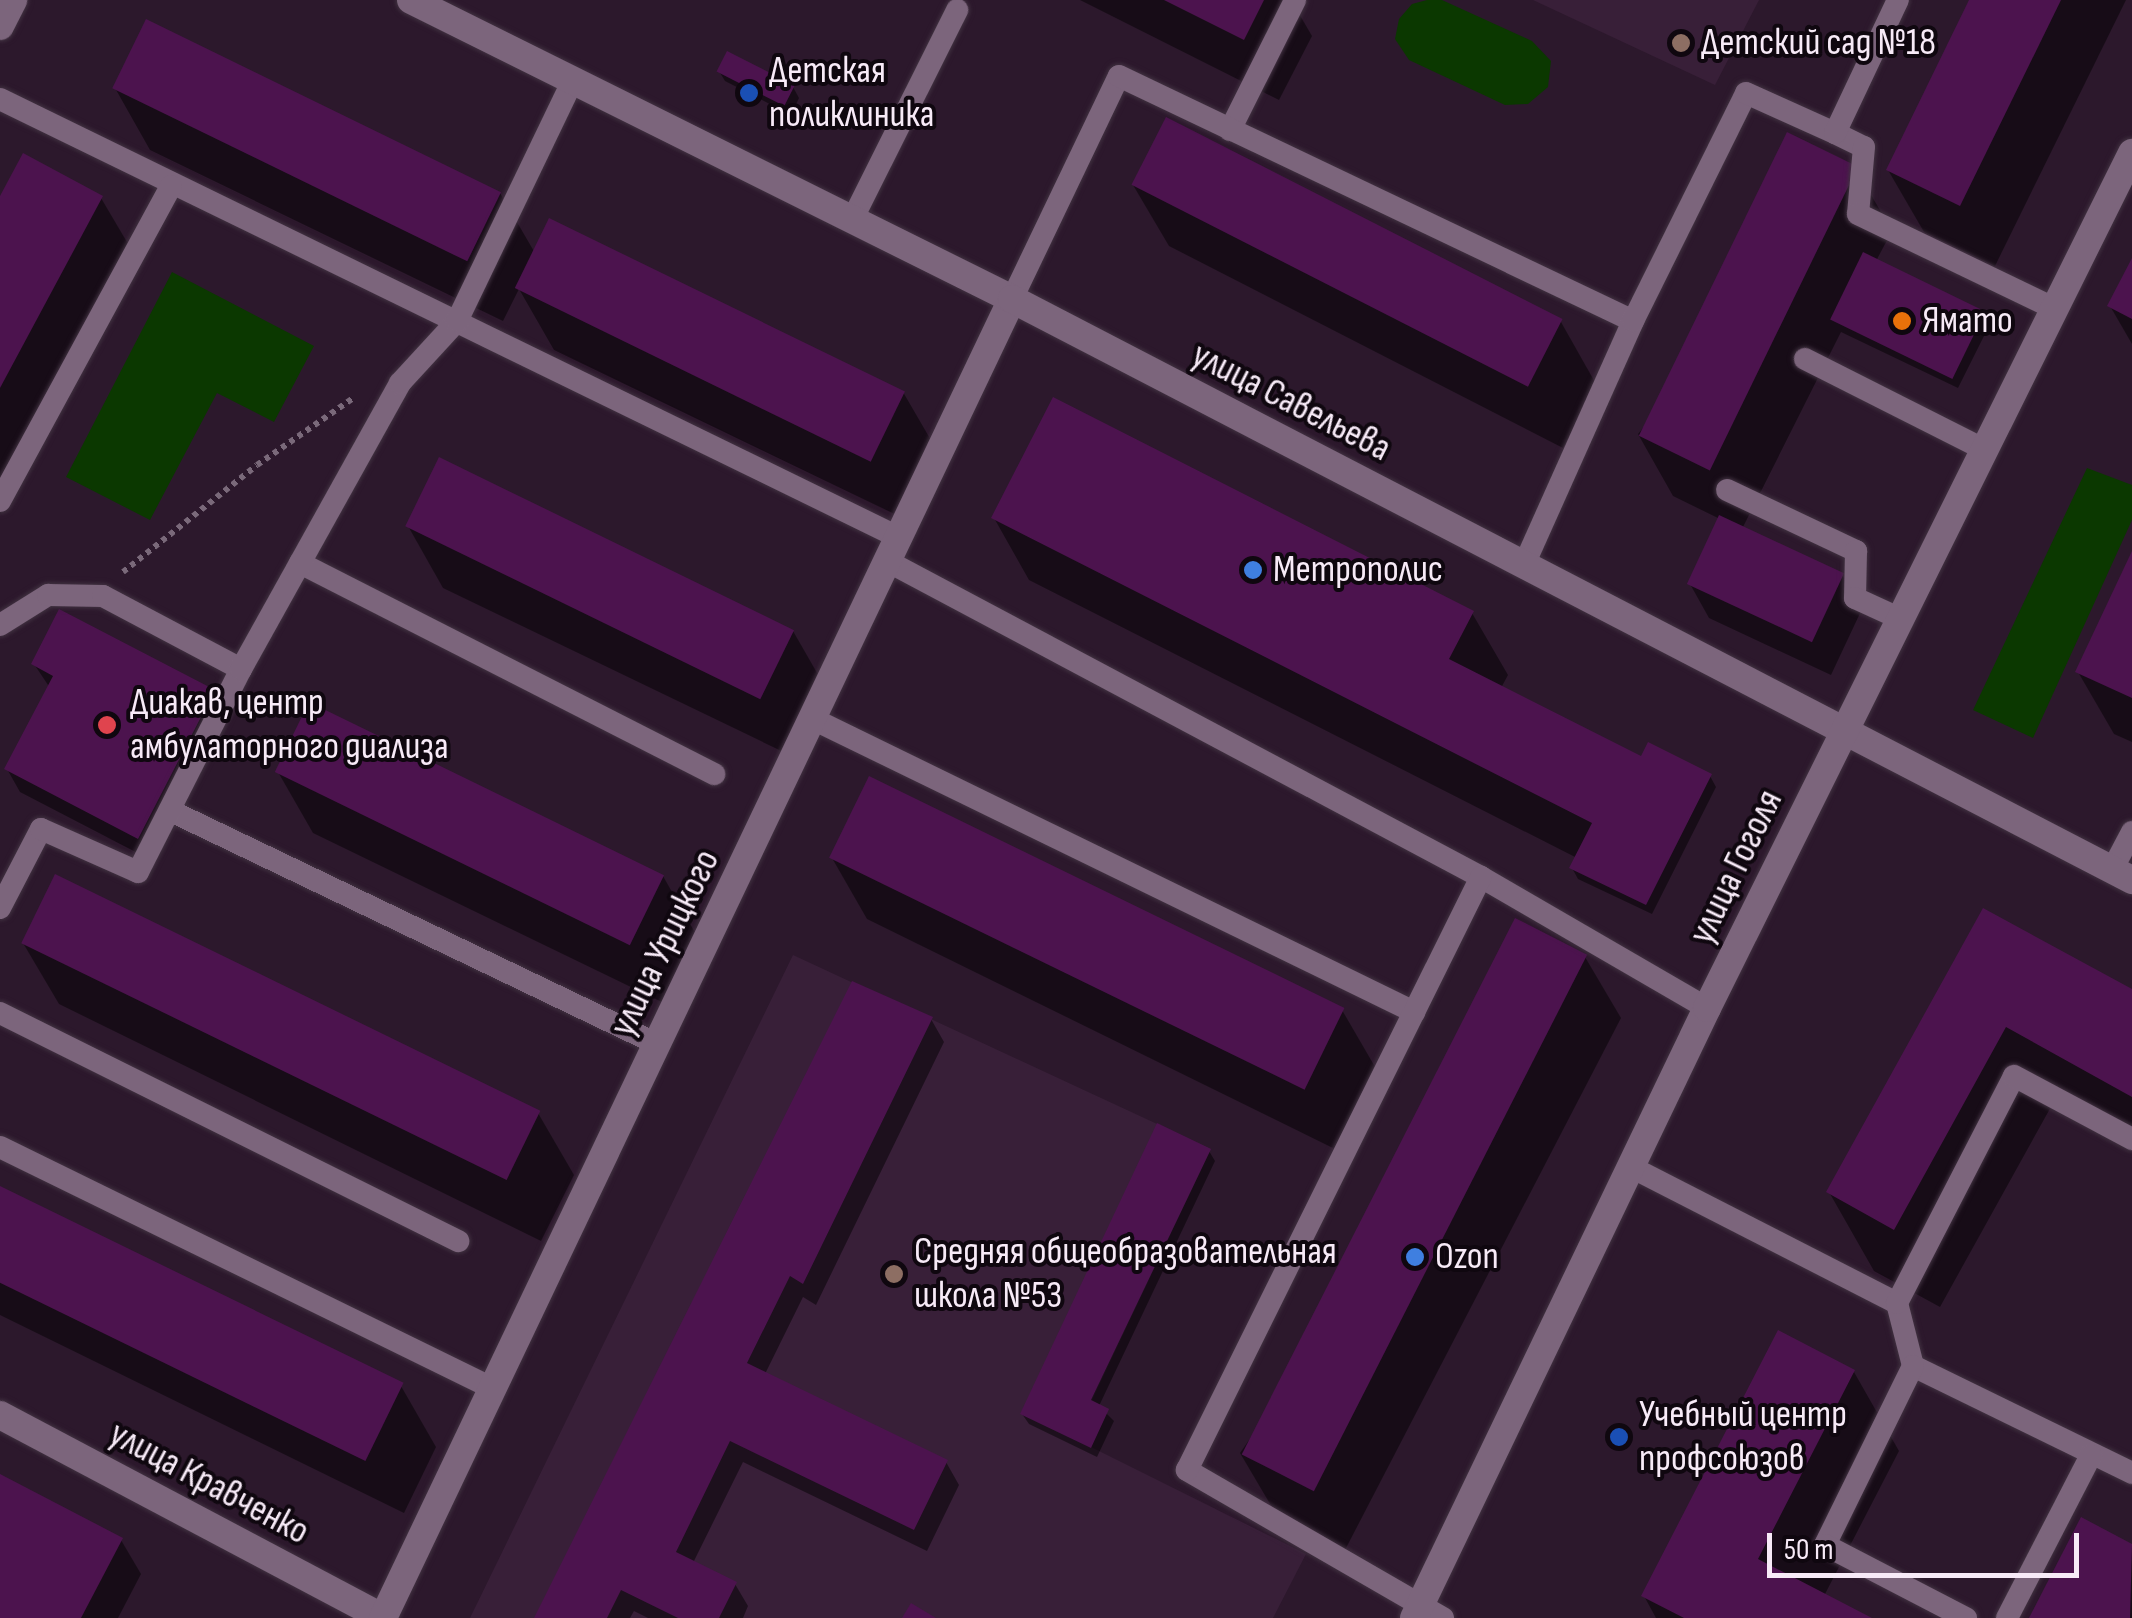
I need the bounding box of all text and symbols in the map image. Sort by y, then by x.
place label: Детский сад №18 [1701,20,1936,66]
marker: Детский сад №18 [1670,32,1692,54]
place label: Детская поликлиника [769,48,934,137]
marker: Детская поликлиника [738,82,760,104]
place label: Ямато [1922,298,2013,344]
marker: Ямато [1891,310,1913,332]
street label: улица Савельева [1184,332,1398,472]
place label: Метрополис [1273,547,1443,593]
marker: Метрополис [1242,559,1264,581]
place label: Диакав, центр амбулаторного диализа [130,680,449,769]
marker: Диакав, центр амбулаторного диализа [94,712,120,738]
street label: улица Гоголя [1679,783,1793,951]
street label: улица Урицкого [600,842,730,1044]
place label: Средняя общеобразовательная школа №53 [914,1229,1337,1318]
place label: Ozon [1435,1234,1499,1280]
marker: Ozon [1404,1246,1426,1268]
marker: Средняя общеобразовательная школа №53 [883,1263,905,1285]
place label: Учебный центр профсоюзов [1639,1392,1847,1482]
street label: улица Кравченко [101,1411,317,1555]
marker: Учебный центр профсоюзов [1608,1426,1630,1448]
scale bar [1772,1513,2084,1575]
text: 50 m [1784,1532,1833,1568]

